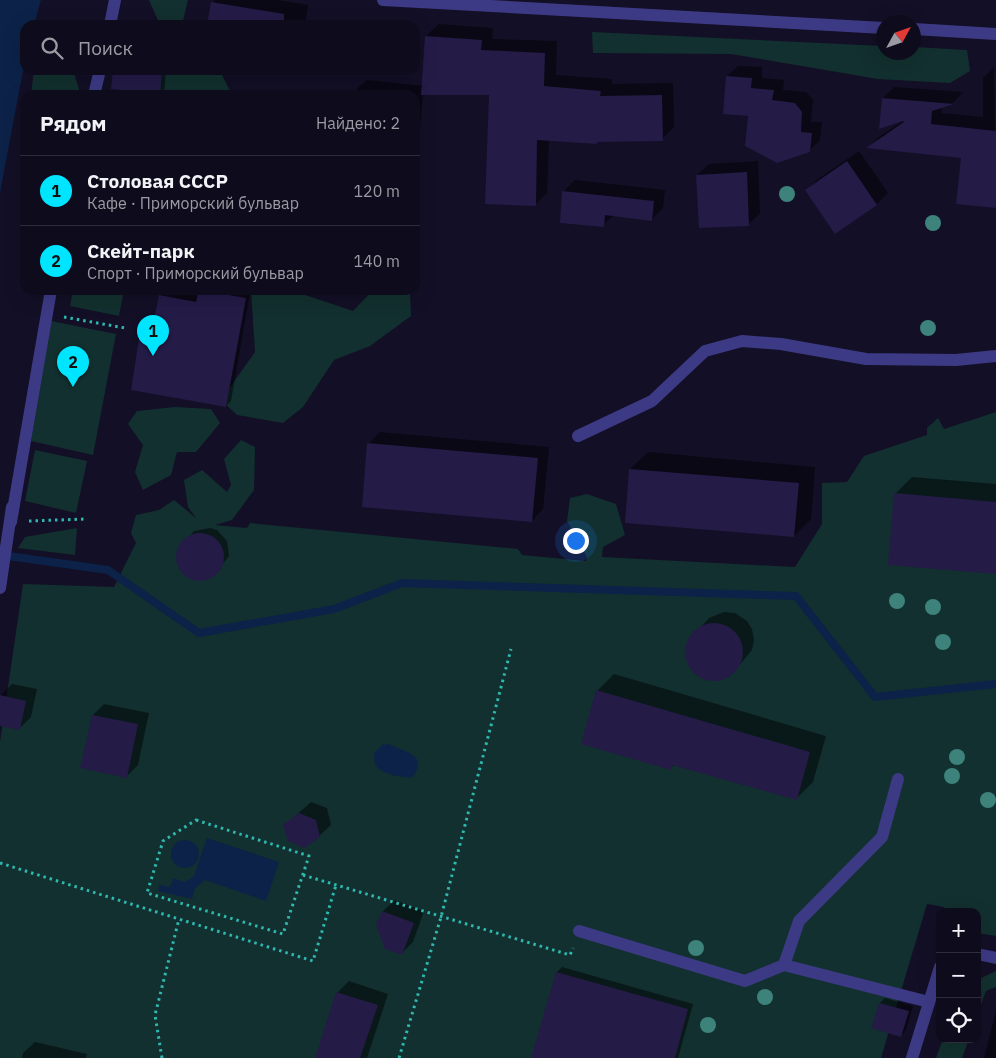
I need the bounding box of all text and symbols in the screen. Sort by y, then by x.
north arrow [876,15,921,60]
search box [20,20,420,75]
icon: search [38,34,66,62]
text: Поиск [78,36,133,60]
text: Рядом [40,109,107,137]
text: Найдено: 2 [316,113,400,133]
text: Столовая СССР [87,169,228,193]
text: 1 [51,181,61,201]
text: 120 m [353,181,400,201]
text: Кафе · Приморский бульвар [87,193,299,213]
text: Скейт-парк [87,239,195,263]
text: 2 [51,251,61,271]
text: 140 m [353,251,400,271]
text: Спорт · Приморский бульвар [87,263,304,283]
pin: 1 [137,315,169,356]
pin: 2 [57,346,89,387]
your location [563,528,589,554]
map controls [936,908,981,1043]
button: + [936,908,981,953]
button: − [936,953,981,998]
button: locate [936,998,981,1043]

